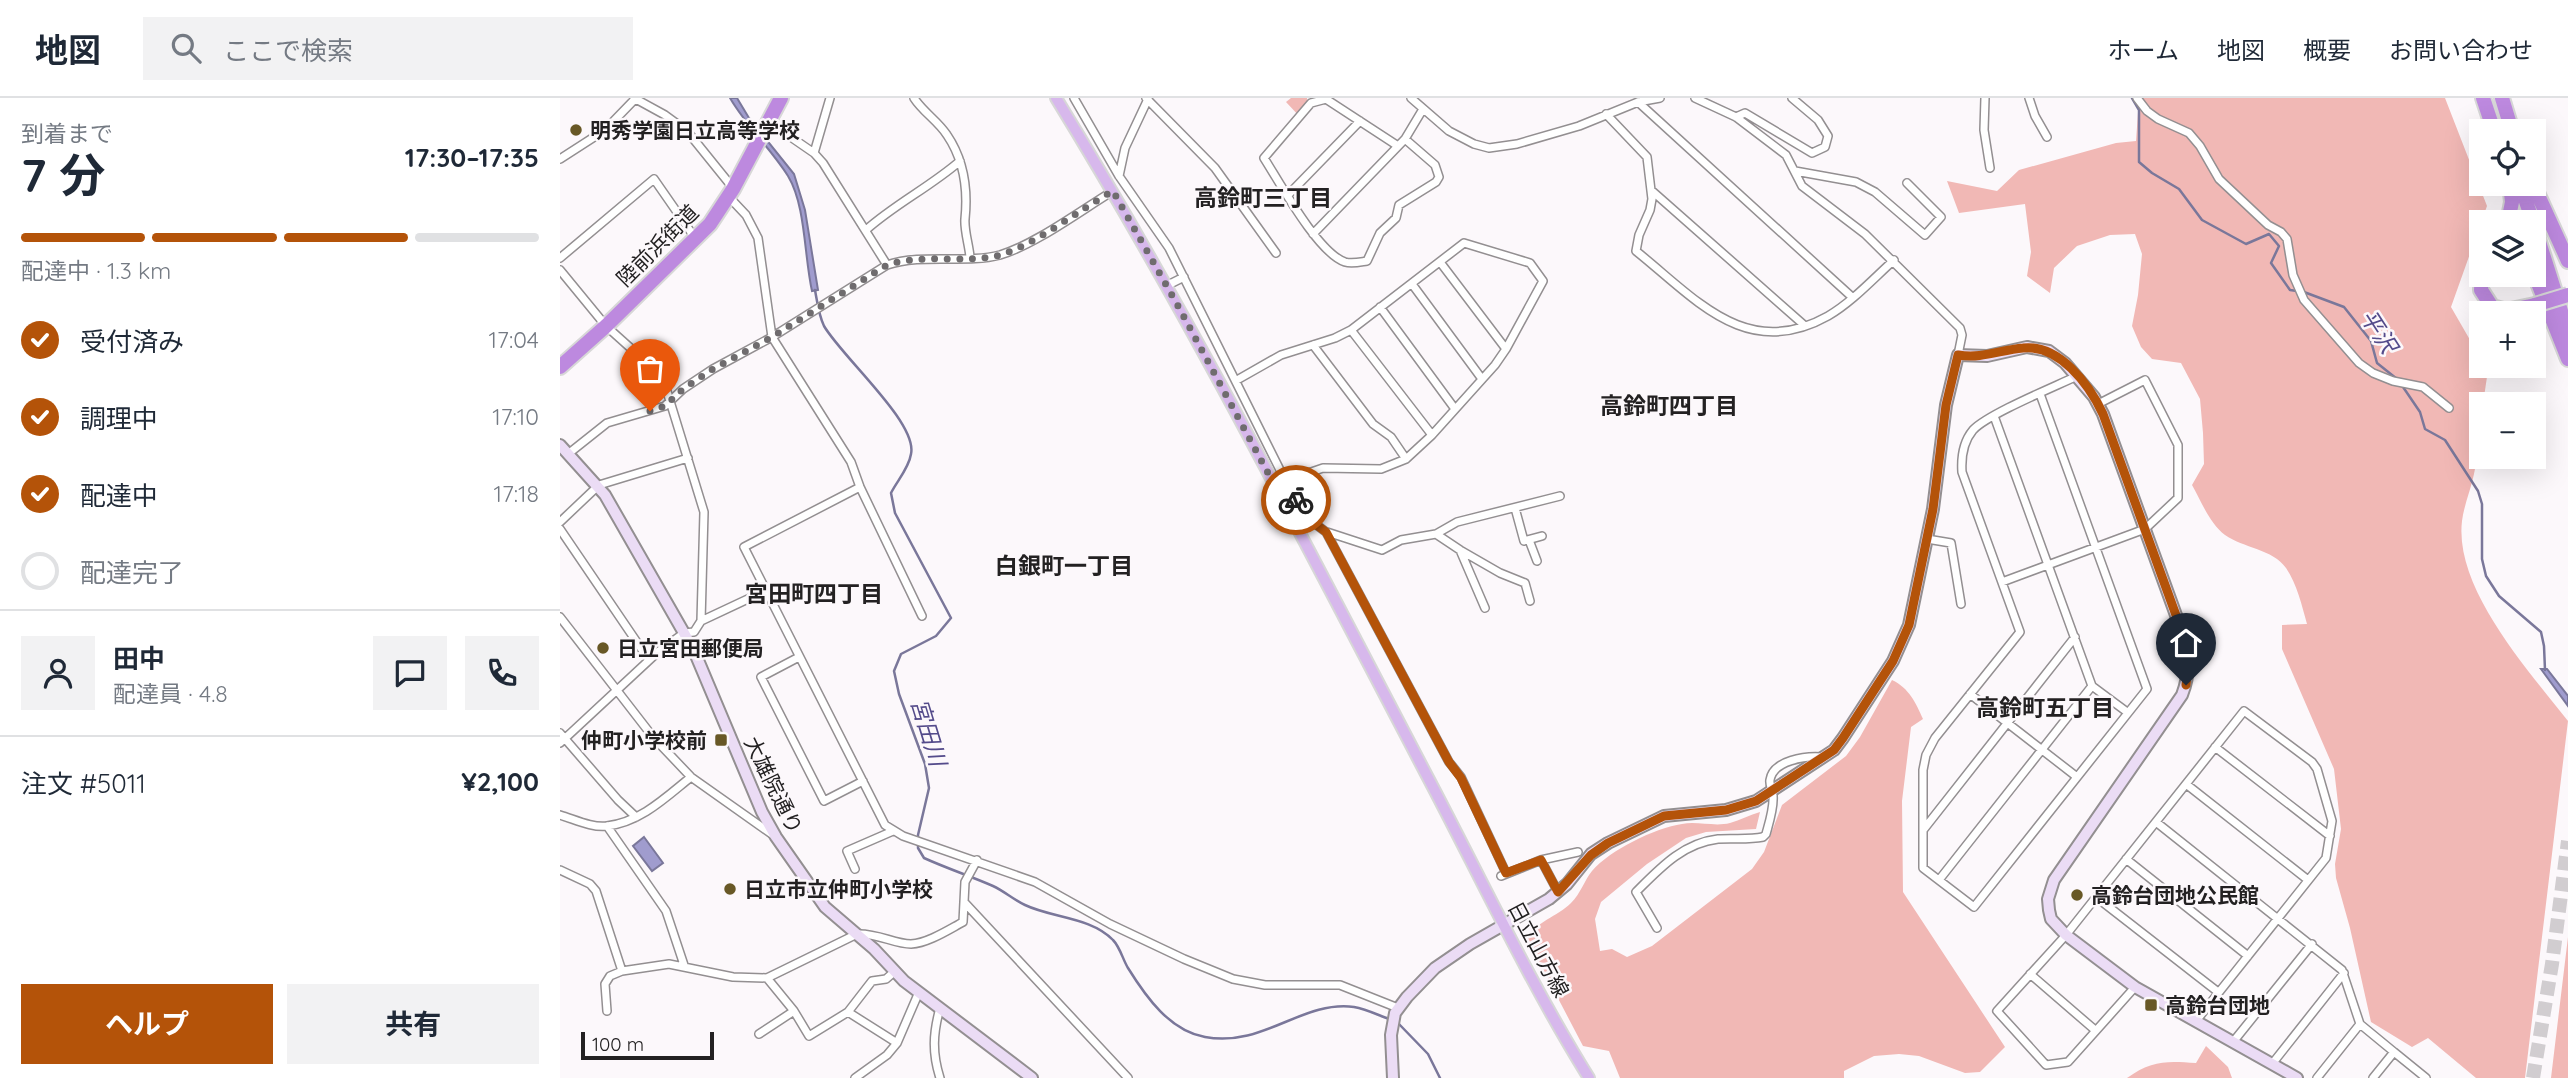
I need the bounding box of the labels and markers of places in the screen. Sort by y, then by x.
place label: 明秀学園日立高等学校 [590,117,800,143]
marker: 明秀学園日立高等学校 [568,122,584,138]
pin [620,339,680,411]
pin [2156,613,2216,685]
place label: 日立宮田郵便局 [617,635,764,661]
marker: 日立宮田郵便局 [595,640,611,656]
place label: 仲町小学校前 [581,727,707,753]
marker: 仲町小学校前 [713,732,729,748]
place label: 日立市立仲町小学校 [744,876,933,902]
marker: 日立市立仲町小学校 [722,881,738,897]
place label: 高鈴台団地公民館 [2091,882,2259,908]
marker: 高鈴台団地公民館 [2069,887,2085,903]
place label: 高鈴台団地 [2165,992,2270,1018]
marker: 高鈴台団地 [2143,997,2159,1013]

